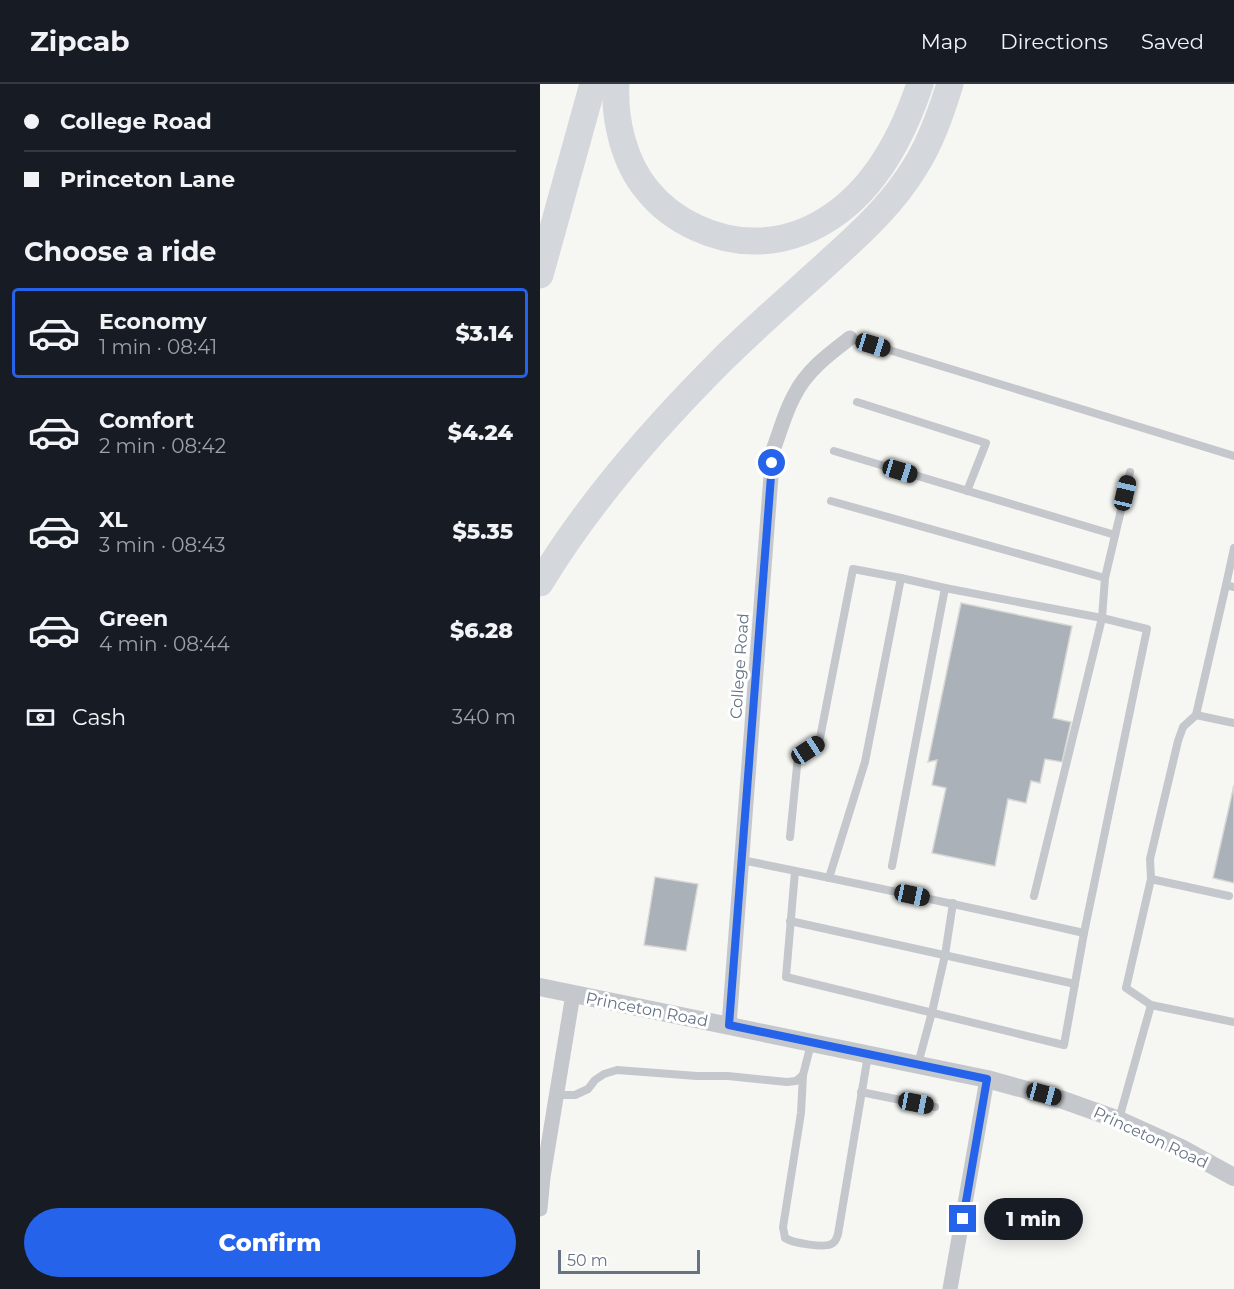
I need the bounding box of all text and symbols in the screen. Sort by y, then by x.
text: Zipcab [30,24,130,58]
text: Map [921,29,967,54]
text: Directions [1000,29,1108,54]
text: Saved [1141,29,1204,54]
text: College Road [60,108,212,135]
text: Princeton Lane [60,166,235,193]
text: Choose a ride [24,235,216,268]
icon: car [27,306,81,360]
text: Economy [99,308,207,335]
text: $3.14 [455,320,513,347]
car [853,331,893,359]
text: 1 min · 08:41 [99,335,217,359]
icon: car [27,405,81,459]
text: Comfort [99,407,194,434]
text: $4.24 [448,419,513,446]
text: 2 min · 08:42 [99,434,226,458]
route start [758,449,785,476]
car [880,457,920,485]
car [1112,473,1138,513]
icon: car [27,504,81,558]
text: XL [99,506,128,533]
text: $5.35 [453,518,513,545]
text: 3 min · 08:43 [99,533,226,557]
icon: car [27,603,81,657]
text: Green [99,605,168,632]
street label: College Road [726,613,753,720]
text: $6.28 [450,617,513,644]
text: 4 min · 08:44 [99,632,230,656]
icon: cash [24,701,57,734]
text: Cash [72,704,126,731]
text: 340 m [452,705,516,729]
car [788,733,828,767]
car [893,882,931,908]
street label: Princeton Road [584,988,710,1031]
car [1024,1081,1064,1107]
car [897,1091,935,1115]
street label: Princeton Road [1091,1103,1211,1172]
callout: 1 min [984,1198,1083,1240]
route end [949,1205,976,1232]
text: 1 min [1006,1207,1061,1231]
button: Confirm [24,1208,516,1277]
scale bar [558,1247,700,1274]
text: 50 m [567,1251,608,1270]

